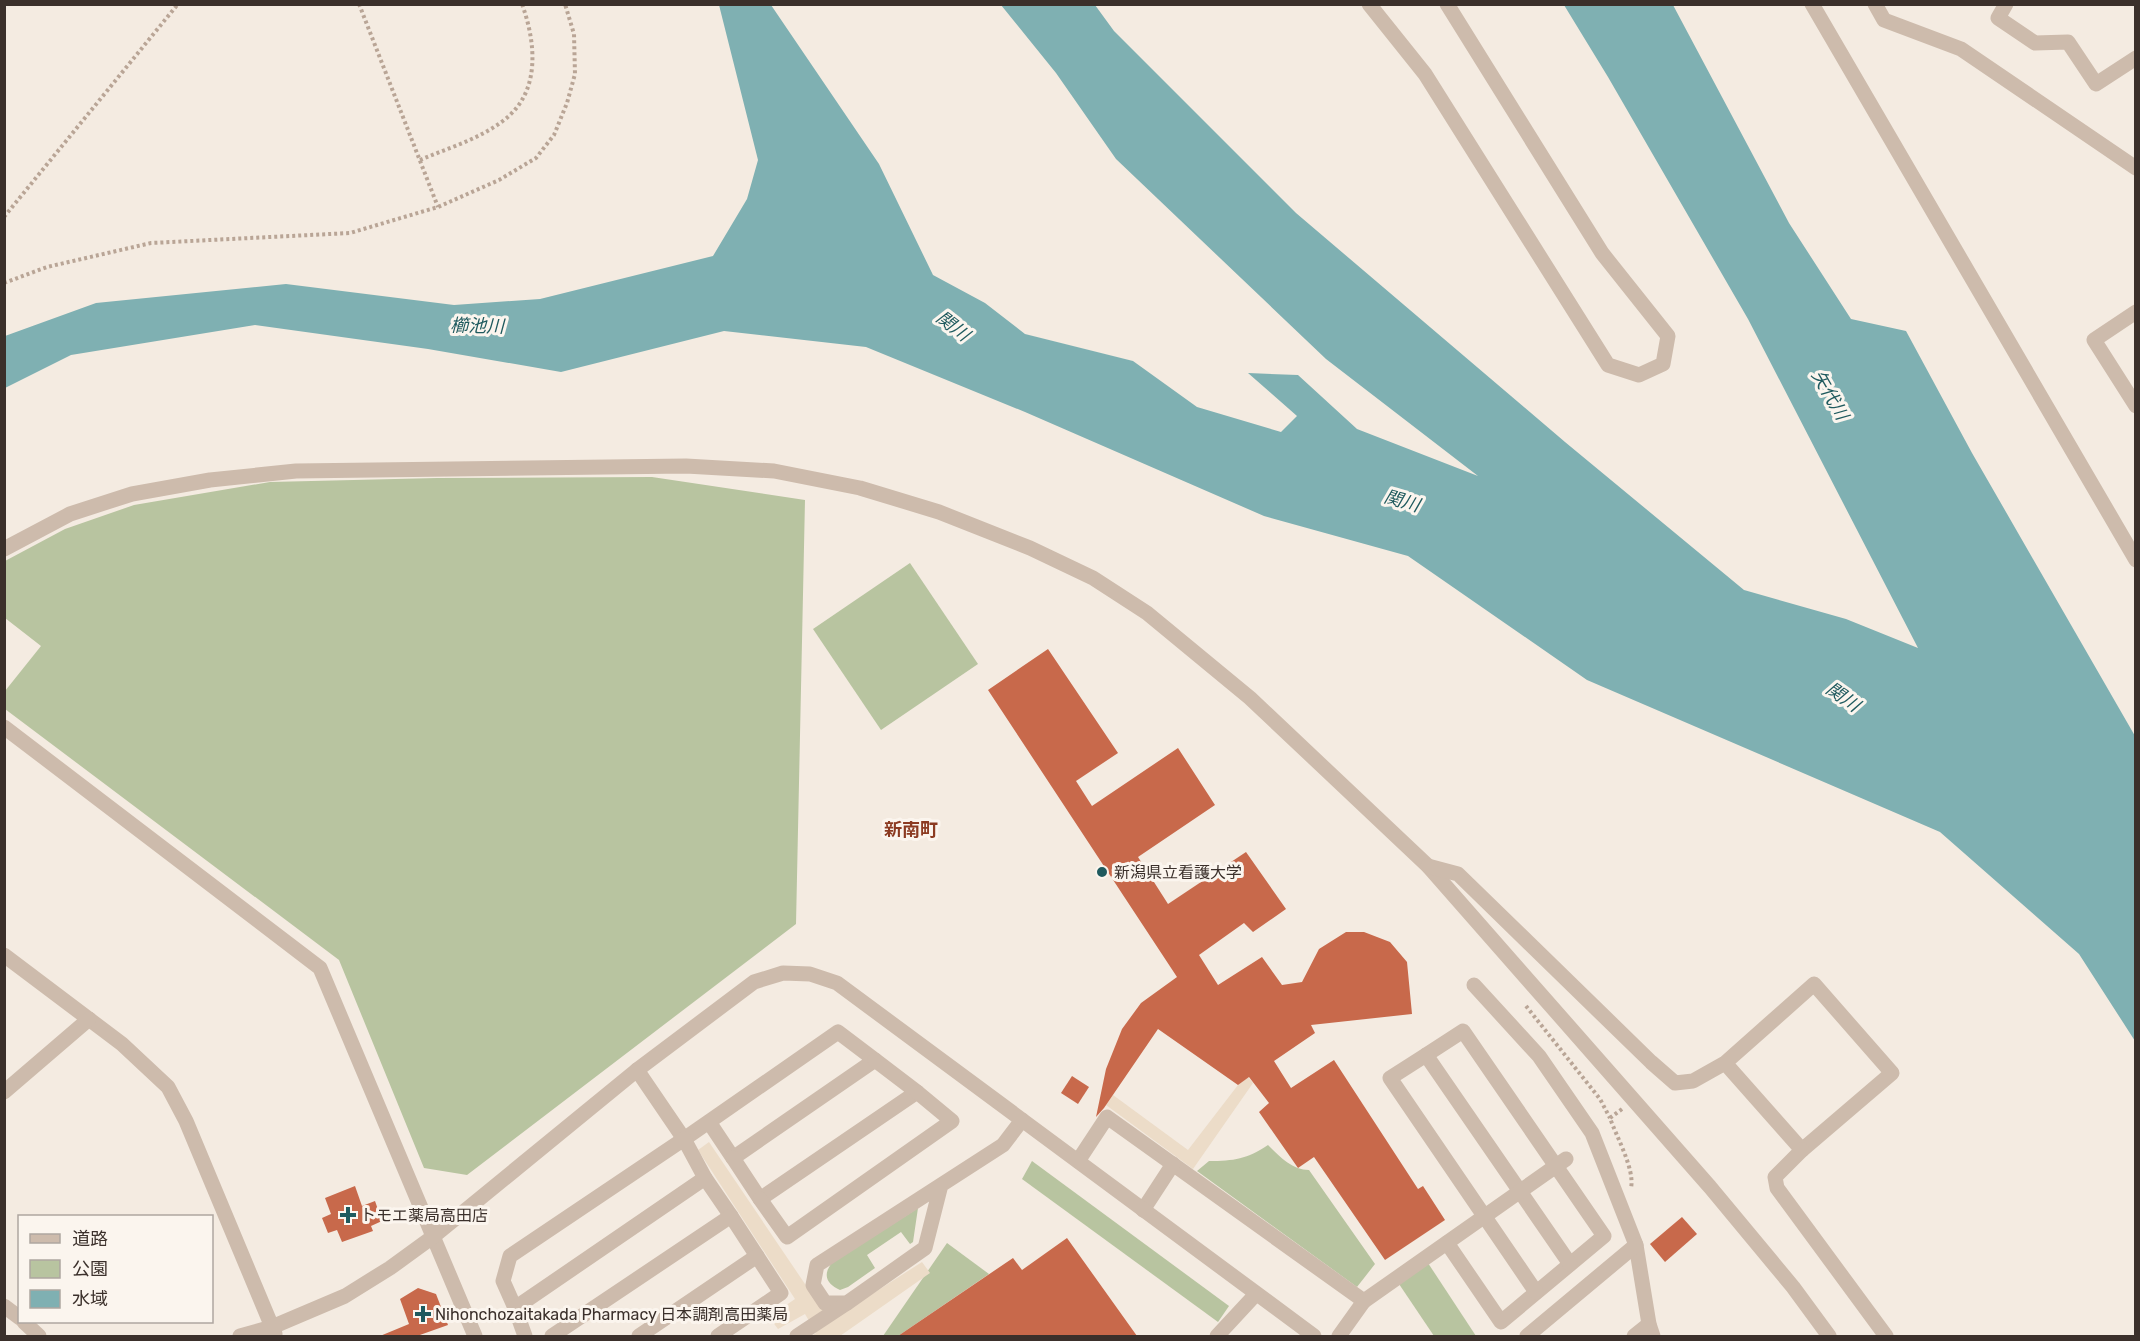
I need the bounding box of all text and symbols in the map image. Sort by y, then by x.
water label: 関川 [932,306,976,347]
water label: 櫛池川 [450,315,506,338]
water label: 矢代川 [1807,366,1854,426]
water label: 関川 [1382,485,1424,517]
water label: 関川 [1822,678,1866,717]
district label: 新南町 [884,819,938,841]
place label: 新潟県立看護大学 [1114,863,1242,882]
marker: 新潟県立看護大学 [1095,865,1109,879]
place label: トモエ薬局高田店 [360,1206,488,1225]
marker: トモエ薬局高田店 [341,1208,355,1222]
legend [18,1215,213,1323]
text: 道路 [72,1228,108,1250]
text: 公園 [72,1258,108,1280]
text: 水域 [72,1288,108,1310]
place label: Nihonchozaitakada Pharmacy 日本調剤高田薬局 [435,1305,788,1324]
marker: Nihonchozaitakada Pharmacy 日本調剤高田薬局 [416,1307,430,1321]

